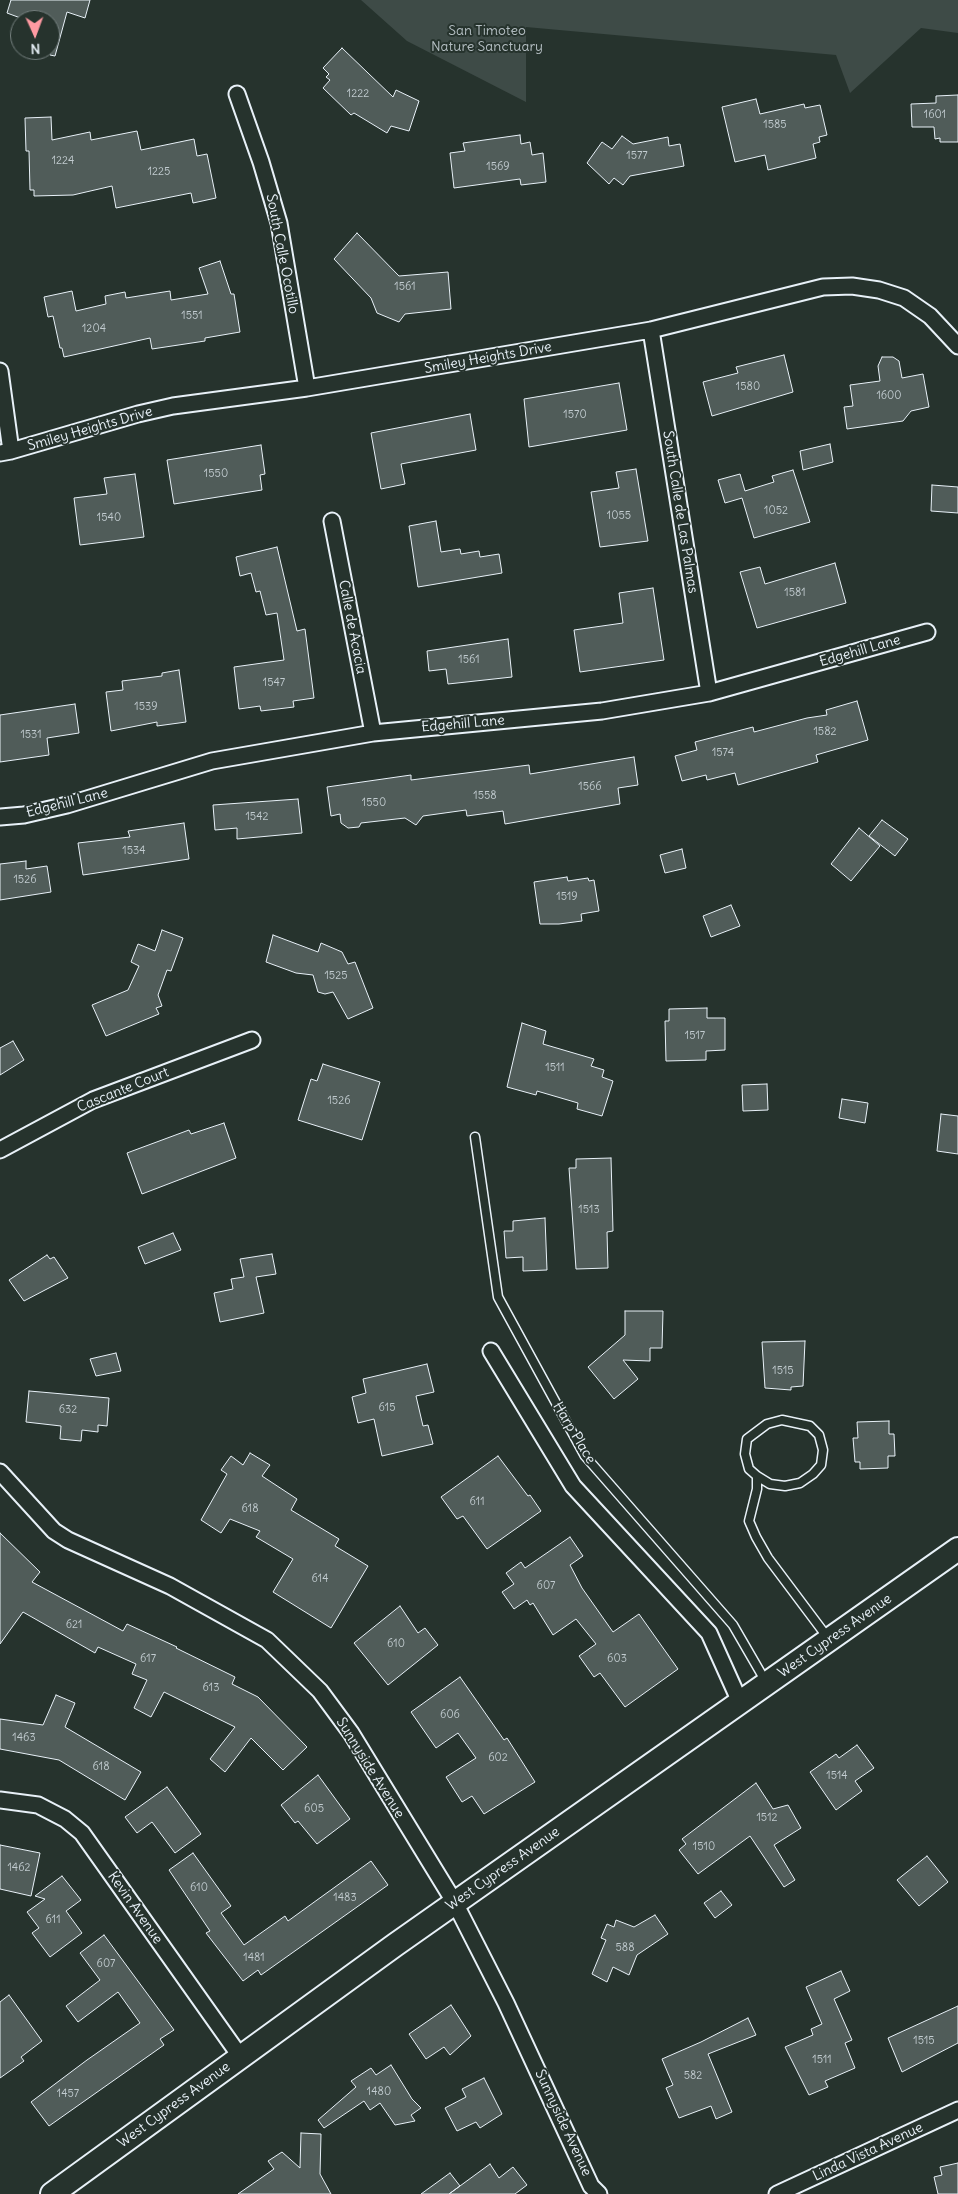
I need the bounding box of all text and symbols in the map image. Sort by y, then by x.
north arrow [10,10,60,60]
park label: San Timoteo Nature Sanctuary [431,23,543,56]
text: N [30,40,41,58]
house number: 1222 [347,87,369,101]
house number: 1601 [924,108,946,122]
house number: 1585 [763,118,787,132]
house number: 1577 [626,149,648,163]
house number: 1224 [52,154,74,168]
house number: 1569 [486,160,510,174]
house number: 1225 [148,165,170,179]
street label: South Calle Ocotillo [262,193,302,315]
house number: 1561 [394,280,416,294]
house number: 1551 [181,309,203,323]
house number: 1204 [82,322,106,336]
street label: Smiley Heights Drive [423,339,553,377]
house number: 1580 [736,380,760,394]
house number: 1600 [876,389,902,403]
street label: Smiley Heights Drive [26,403,154,455]
house number: 1570 [563,408,587,422]
street label: South Calle de Las Palmas [659,430,701,594]
house number: 1550 [204,467,228,481]
house number: 1052 [764,504,788,518]
house number: 1055 [607,509,631,523]
house number: 1540 [97,511,121,525]
street label: Calle de Acacia [335,579,369,675]
house number: 1581 [784,586,806,600]
street label: Edgehill Lane [818,631,902,671]
house number: 1561 [458,653,480,667]
house number: 1547 [263,676,285,690]
house number: 1539 [134,700,158,714]
street label: Edgehill Lane [421,712,505,736]
house number: 1582 [813,725,837,739]
house number: 1531 [20,728,42,742]
house number: 1574 [712,746,734,760]
house number: 1566 [578,780,602,794]
street label: Edgehill Lane [24,785,110,821]
house number: 1558 [473,789,497,803]
house number: 1550 [362,796,386,810]
house number: 1542 [245,810,269,824]
house number: 1534 [122,844,146,858]
house number: 1526 [13,873,37,887]
house number: 1519 [556,890,578,904]
house number: 1525 [324,969,348,983]
house number: 1517 [685,1029,705,1043]
house number: 1511 [545,1061,565,1075]
street label: Cascante Court [75,1064,171,1116]
house number: 1526 [327,1094,351,1108]
house number: 1513 [578,1203,600,1217]
house number: 1515 [772,1364,794,1378]
street label: Harp Place [549,1399,599,1467]
house number: 615 [378,1401,396,1415]
house number: 632 [59,1403,77,1417]
house number: 611 [469,1495,485,1509]
house number: 618 [241,1502,259,1516]
house number: 614 [311,1572,329,1586]
house number: 607 [537,1579,555,1593]
street label: West Cypress Avenue [775,1590,895,1682]
house number: 621 [66,1618,82,1632]
house number: 610 [387,1637,405,1651]
house number: 617 [140,1652,156,1666]
house number: 603 [607,1652,627,1666]
house number: 613 [203,1681,219,1695]
house number: 606 [440,1708,460,1722]
street label: Sunnyside Avenue [332,1715,408,1821]
house number: 1463 [12,1731,36,1745]
house number: 602 [488,1751,508,1765]
house number: 618 [92,1760,110,1774]
house number: 1514 [826,1769,848,1783]
house number: 605 [304,1802,324,1816]
house number: 1512 [756,1811,778,1825]
street label: West Cypress Avenue [443,1823,563,1915]
house number: 1510 [693,1840,715,1854]
house number: 1462 [7,1861,31,1875]
street label: Kevin Avenue [104,1869,166,1947]
house number: 610 [190,1881,208,1895]
house number: 1483 [333,1891,357,1905]
house number: 611 [45,1913,61,1927]
house number: 588 [616,1941,634,1955]
house number: 1481 [243,1951,265,1965]
house number: 607 [97,1957,115,1971]
house number: 1515 [913,2034,935,2048]
house number: 1511 [812,2053,832,2067]
street label: West Cypress Avenue [114,2059,234,2151]
street label: Sunnyside Avenue [531,2067,595,2179]
house number: 582 [684,2069,702,2083]
house number: 1480 [367,2085,391,2099]
house number: 1457 [57,2087,79,2101]
street label: Linda Vista Avenue [810,2119,926,2185]

